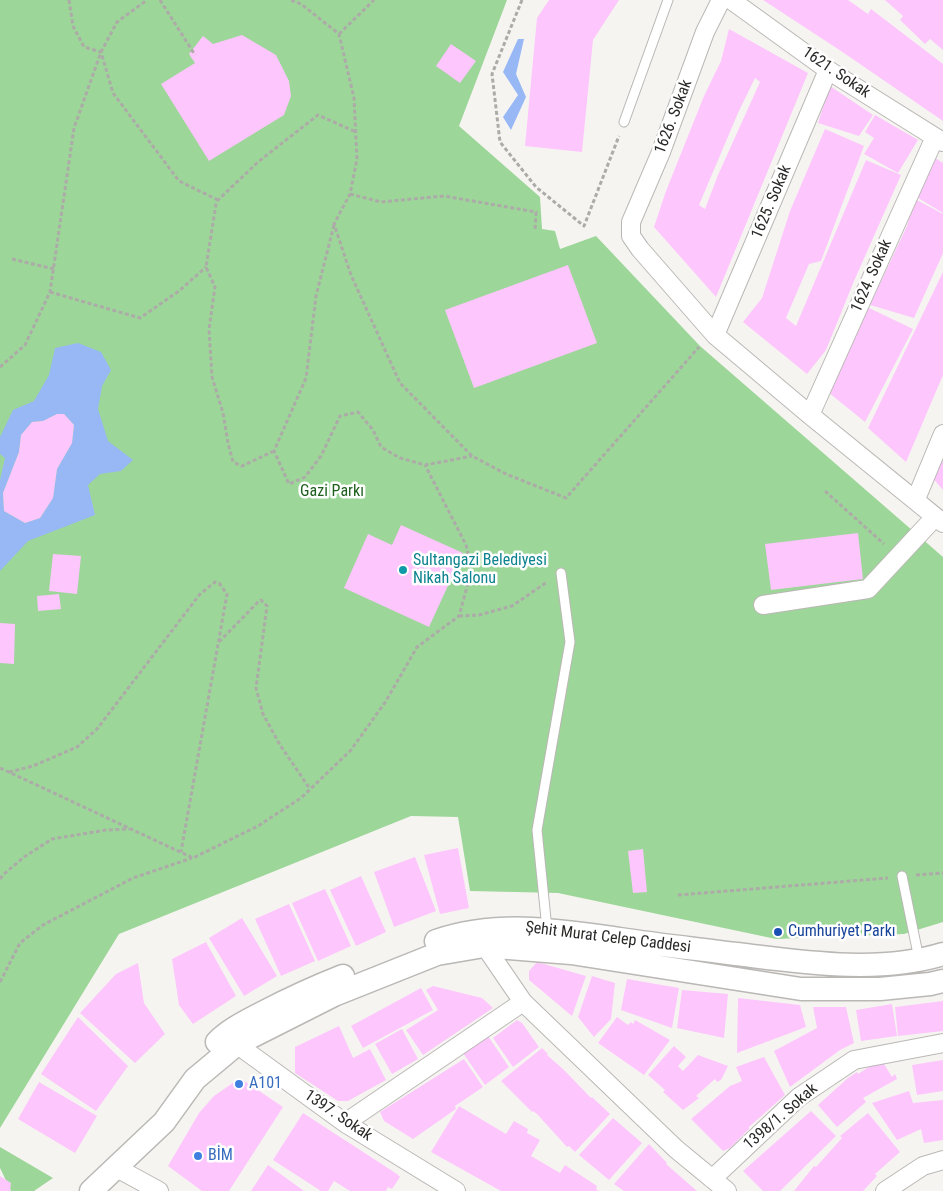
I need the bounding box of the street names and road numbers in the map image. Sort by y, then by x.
street label: 1621. Sokak [798,43,874,103]
street label: 1626. Sokak [651,77,697,157]
street label: 1625. Sokak [748,162,796,242]
street label: 1624. Sokak [847,237,897,315]
street label: Şehit Murat Celep Caddesi [524,918,692,958]
street label: 1398/1. Sokak [740,1080,822,1154]
street label: 1397. Sokak [300,1086,376,1146]

